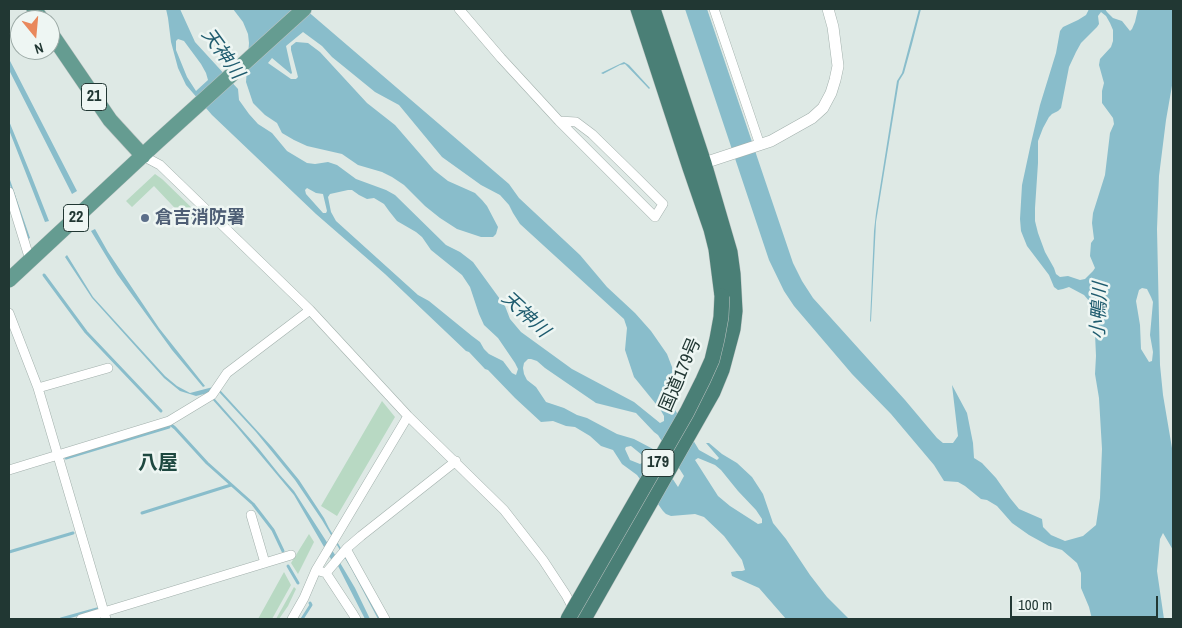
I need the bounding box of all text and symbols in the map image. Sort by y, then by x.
north arrow [10,10,60,60]
water label: 天神川 [196,24,248,84]
text: N [33,39,46,58]
road number: 21 [82,84,106,110]
road number: 22 [64,204,88,232]
place label: 倉吉消防署 [155,207,245,229]
marker: 倉吉消防署 [139,212,151,224]
water label: 小鴨川 [1087,282,1113,340]
water label: 天神川 [496,287,554,343]
street label: 国道179号 [656,335,706,415]
road number: 179 [642,449,674,476]
district label: 八屋 [138,452,178,476]
scale bar [1012,586,1160,618]
text: 100 m [1018,594,1052,615]

